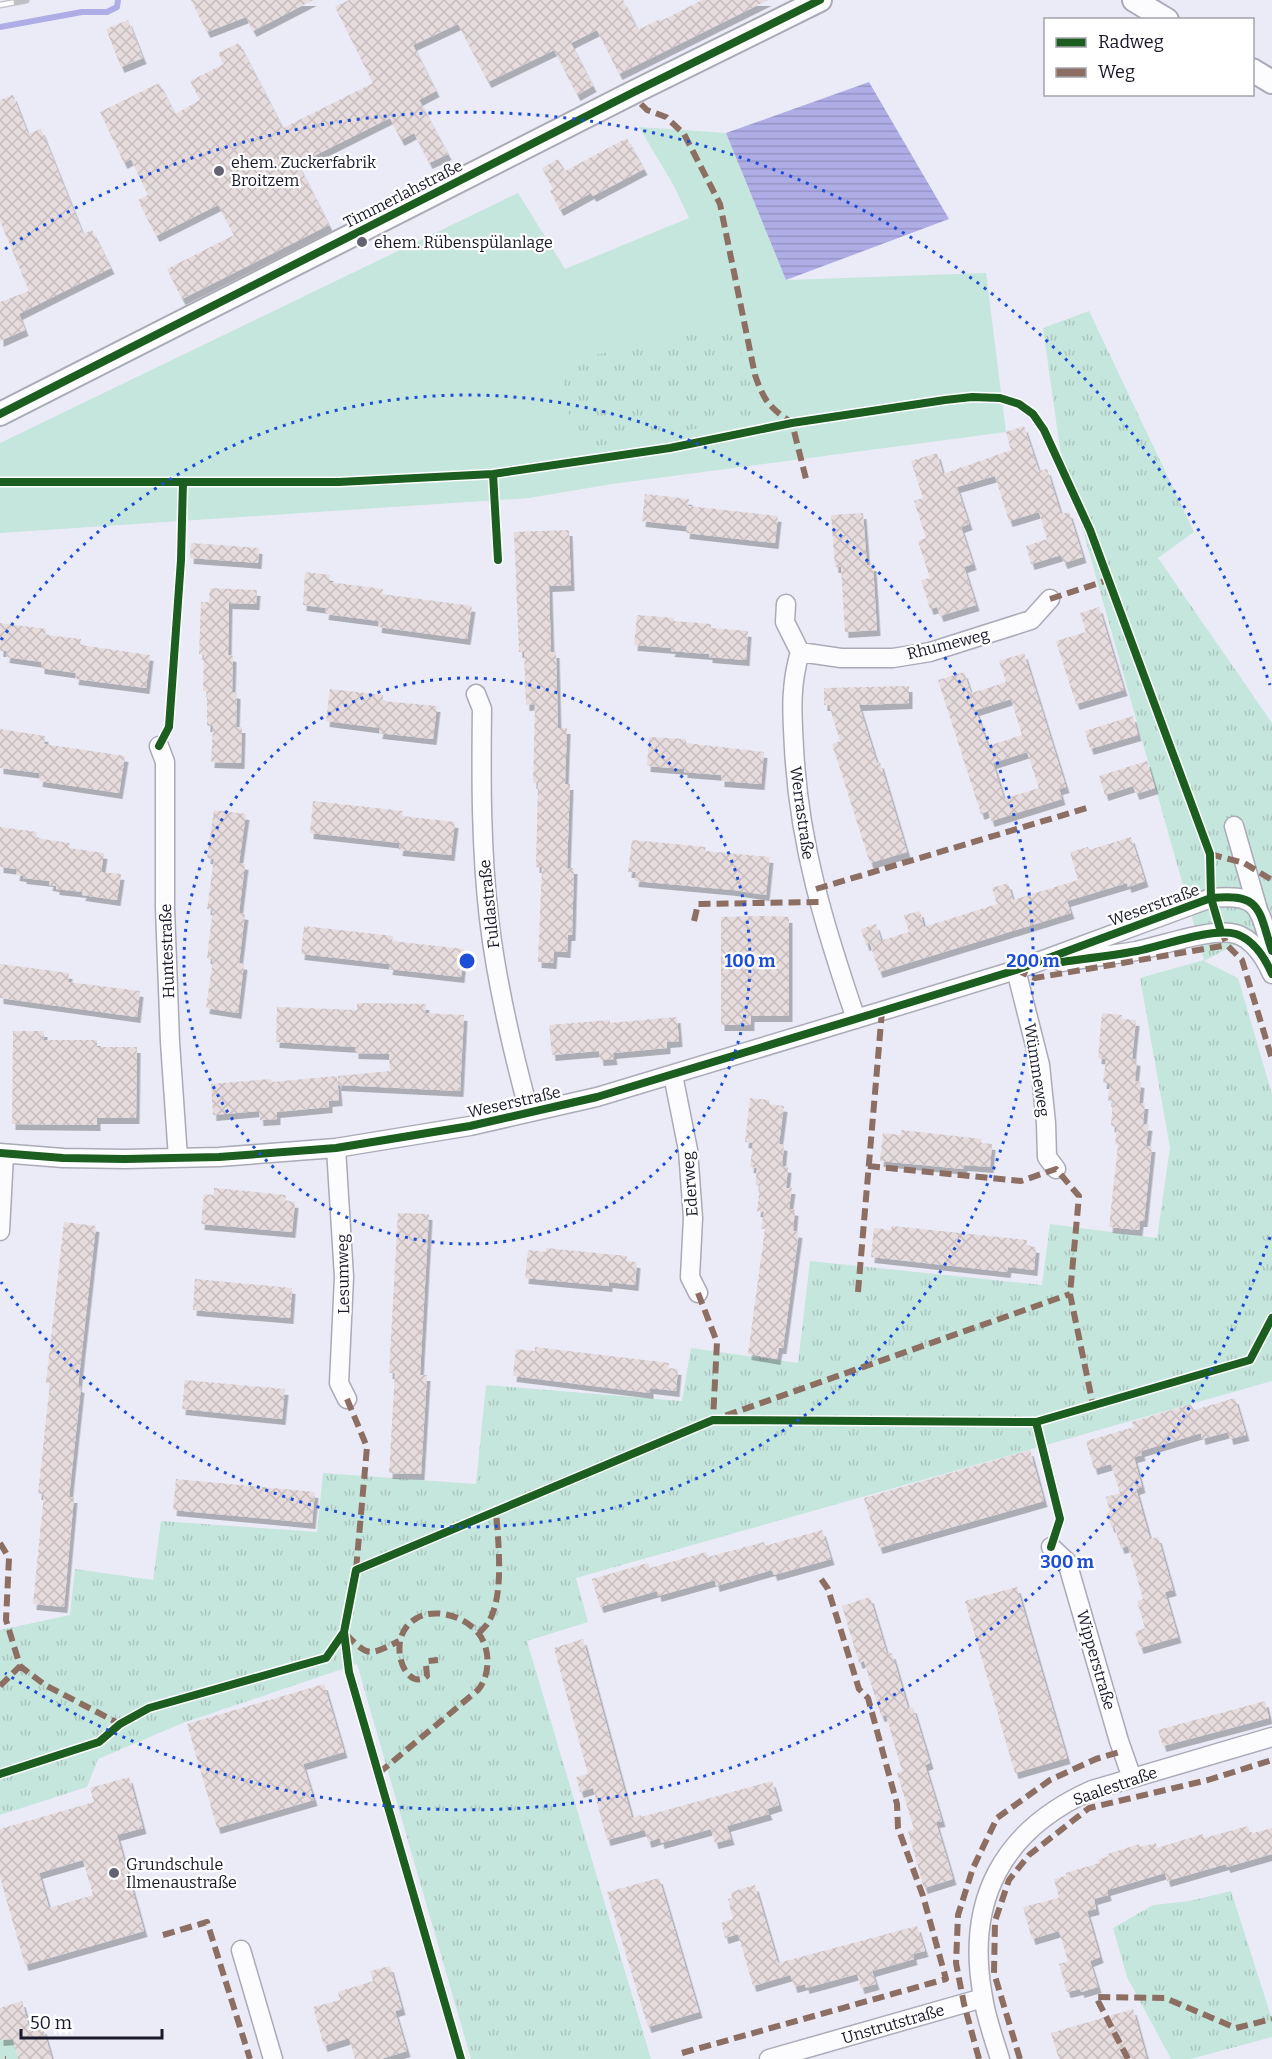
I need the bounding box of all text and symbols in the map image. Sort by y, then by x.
legend [1044,18,1254,96]
text: Radweg [1098,31,1164,53]
text: Weg [1098,61,1135,83]
place label: ehem. Zuckerfabrik Broitzem [231,153,376,190]
street label: Timmerlahstraße [340,156,466,232]
marker: ehem. Zuckerfabrik Broitzem [212,164,226,178]
place label: ehem. Rübenspülanlage [374,233,553,252]
marker: ehem. Rübenspülanlage [355,235,369,249]
street label: Rhumeweg [905,625,991,663]
street label: Werrastraße [786,765,818,861]
street label: Fuldastraße [475,859,503,949]
street label: Weserstraße [1106,880,1202,930]
street label: Huntestraße [156,903,178,999]
text: 100 m [724,950,776,972]
text: 200 m [1006,950,1060,972]
centre of rings [457,951,477,971]
street label: Wümmeweg [1020,1022,1054,1118]
street label: Weserstraße [466,1082,562,1122]
street label: Ederweg [678,1151,702,1217]
street label: Lesumweg [333,1234,353,1314]
text: 300 m [1040,1551,1094,1573]
street label: Wipperstraße [1073,1608,1119,1712]
street label: Saalestraße [1070,1763,1160,1809]
place label: Grundschule Ilmenaustraße [126,1855,237,1892]
marker: Grundschule Ilmenaustraße [107,1866,121,1880]
street label: Unstrutstraße [839,2000,947,2048]
scale bar [21,2002,162,2040]
text: 50 m [30,2012,72,2034]

